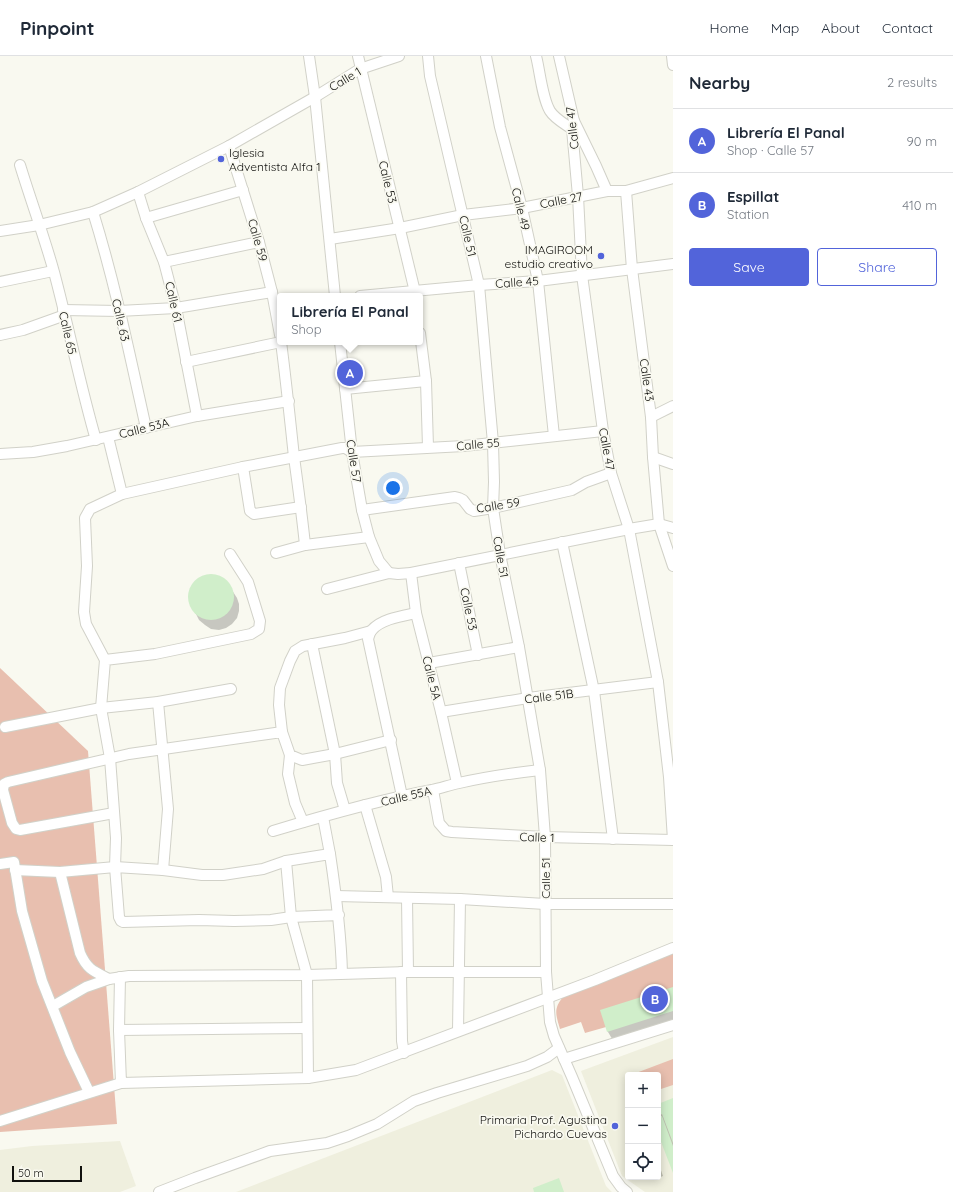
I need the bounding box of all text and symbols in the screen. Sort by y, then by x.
text: Pinpoint [20,16,95,40]
text: Home [710,19,749,37]
text: Map [771,19,799,37]
text: About [821,19,860,37]
text: Contact [882,19,933,37]
street label: Calle 1 [326,64,364,94]
text: Nearby [689,72,750,93]
text: 2 results [887,74,937,90]
street label: Calle 47 [562,106,582,150]
text: Librería El Panal [727,123,845,142]
text: A [698,133,706,149]
text: 90 m [907,133,937,149]
text: Shop · Calle 57 [727,142,814,158]
place label: Iglesia Adventista Alfa 1 [229,145,321,174]
marker: Iglesia Adventista Alfa 1 [216,154,226,164]
street label: Calle 53 [375,159,401,205]
street label: Calle 49 [508,186,534,232]
text: Espillat [727,187,779,206]
street label: Calle 27 [538,189,584,211]
text: B [698,197,706,213]
text: 410 m [902,197,937,213]
text: Station [727,206,769,222]
street label: Calle 51 [456,214,480,258]
street label: Calle 59 [245,217,271,263]
place label: IMAGIROOM estudio creativo [504,242,593,271]
button: Save [689,248,809,286]
button: Share [817,248,937,286]
marker: IMAGIROOM estudio creativo [596,251,606,261]
street label: Calle 45 [495,273,539,291]
street label: Calle 61 [162,280,186,324]
popup [277,293,423,345]
street label: Calle 63 [109,297,133,343]
text: Librería El Panal [291,302,409,321]
street label: Calle 65 [56,310,80,356]
text: Shop [291,321,322,337]
pin: A [337,358,363,388]
street label: Calle 43 [637,358,657,402]
street label: Calle 53A [117,414,171,441]
street label: Calle 47 [596,427,618,471]
street label: Calle 55 [456,435,500,453]
street label: Calle 57 [343,438,365,484]
your location [383,478,403,498]
street label: Calle 59 [475,494,521,516]
street label: Calle 51 [490,535,512,579]
street label: Calle 53 [457,586,481,632]
street label: Calle 5A [419,654,445,702]
street label: Calle 51B [524,686,575,706]
street label: Calle 55A [379,783,433,809]
street label: Calle 1 [519,829,555,845]
street label: Calle 51 [538,857,553,899]
pin: B [642,984,668,1014]
map controls [625,1072,661,1180]
button: + [625,1072,661,1108]
button: − [625,1108,661,1144]
place label: Primaria Prof. Agustina Pichardo Cuevas [480,1112,607,1141]
marker: Primaria Prof. Agustina Pichardo Cuevas [610,1121,620,1131]
button: locate [625,1144,661,1180]
scale bar [12,1164,82,1183]
text: 50 m [18,1166,44,1180]

